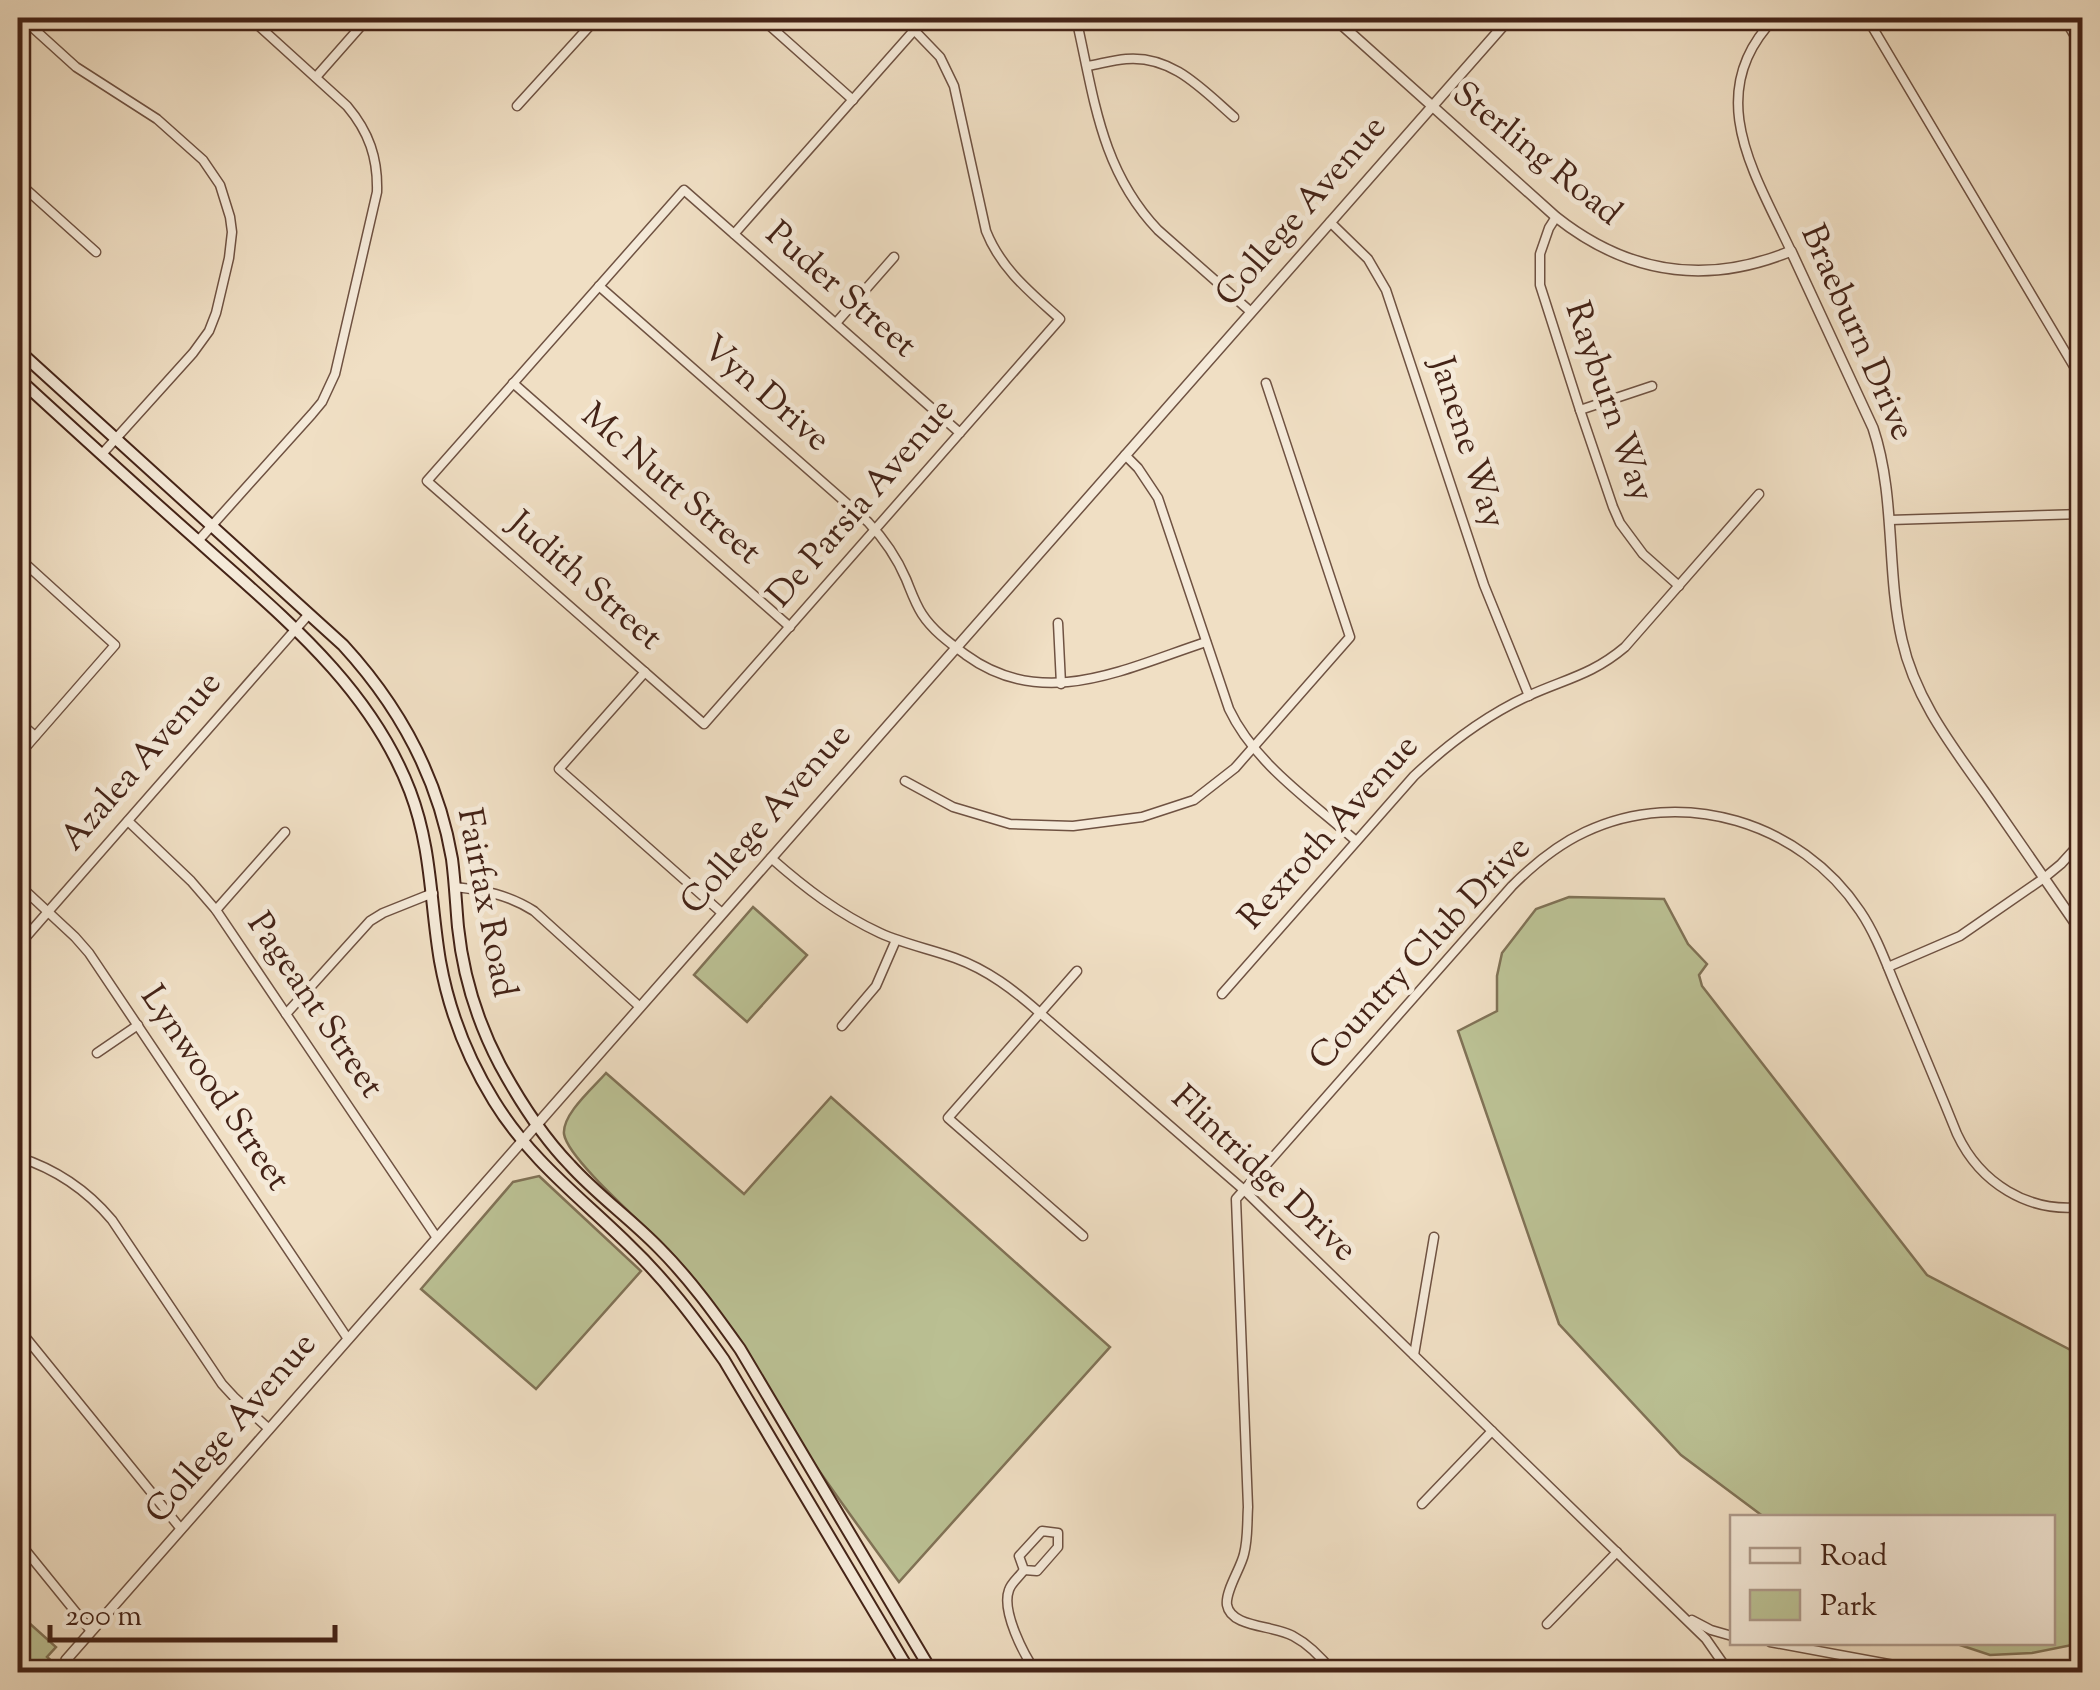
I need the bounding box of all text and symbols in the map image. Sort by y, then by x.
street label: Sterling Road [1440,71,1632,240]
street label: College Avenue [1204,105,1400,319]
street label: Puder Street [753,211,927,371]
street label: Braeburn Drive [1786,217,1926,449]
street label: Rayburn Way [1550,295,1666,509]
street label: Vyn Drive [689,325,841,465]
street label: Janene Way [1414,349,1518,535]
street label: De Parsia Avenue [756,388,968,620]
street label: Mc Nutt Street [569,392,771,578]
street label: Judith Street [494,499,673,664]
street label: Azalea Avenue [49,661,235,863]
street label: College Avenue [669,713,865,927]
street label: Rexroth Avenue [1228,724,1432,942]
street label: Fairfax Road [442,804,528,1002]
street label: Country Club Drive [1298,825,1544,1083]
street label: Pageant Street [233,903,395,1109]
street label: Lynwood Street [126,976,302,1202]
street label: Flintridge Drive [1158,1075,1368,1275]
street label: College Avenue [134,1322,330,1536]
legend [1730,1515,2055,1645]
text: Road [1820,1536,1887,1579]
scale bar [50,1580,335,1642]
text: Park [1820,1586,1877,1629]
text: 200 m [65,1596,142,1639]

